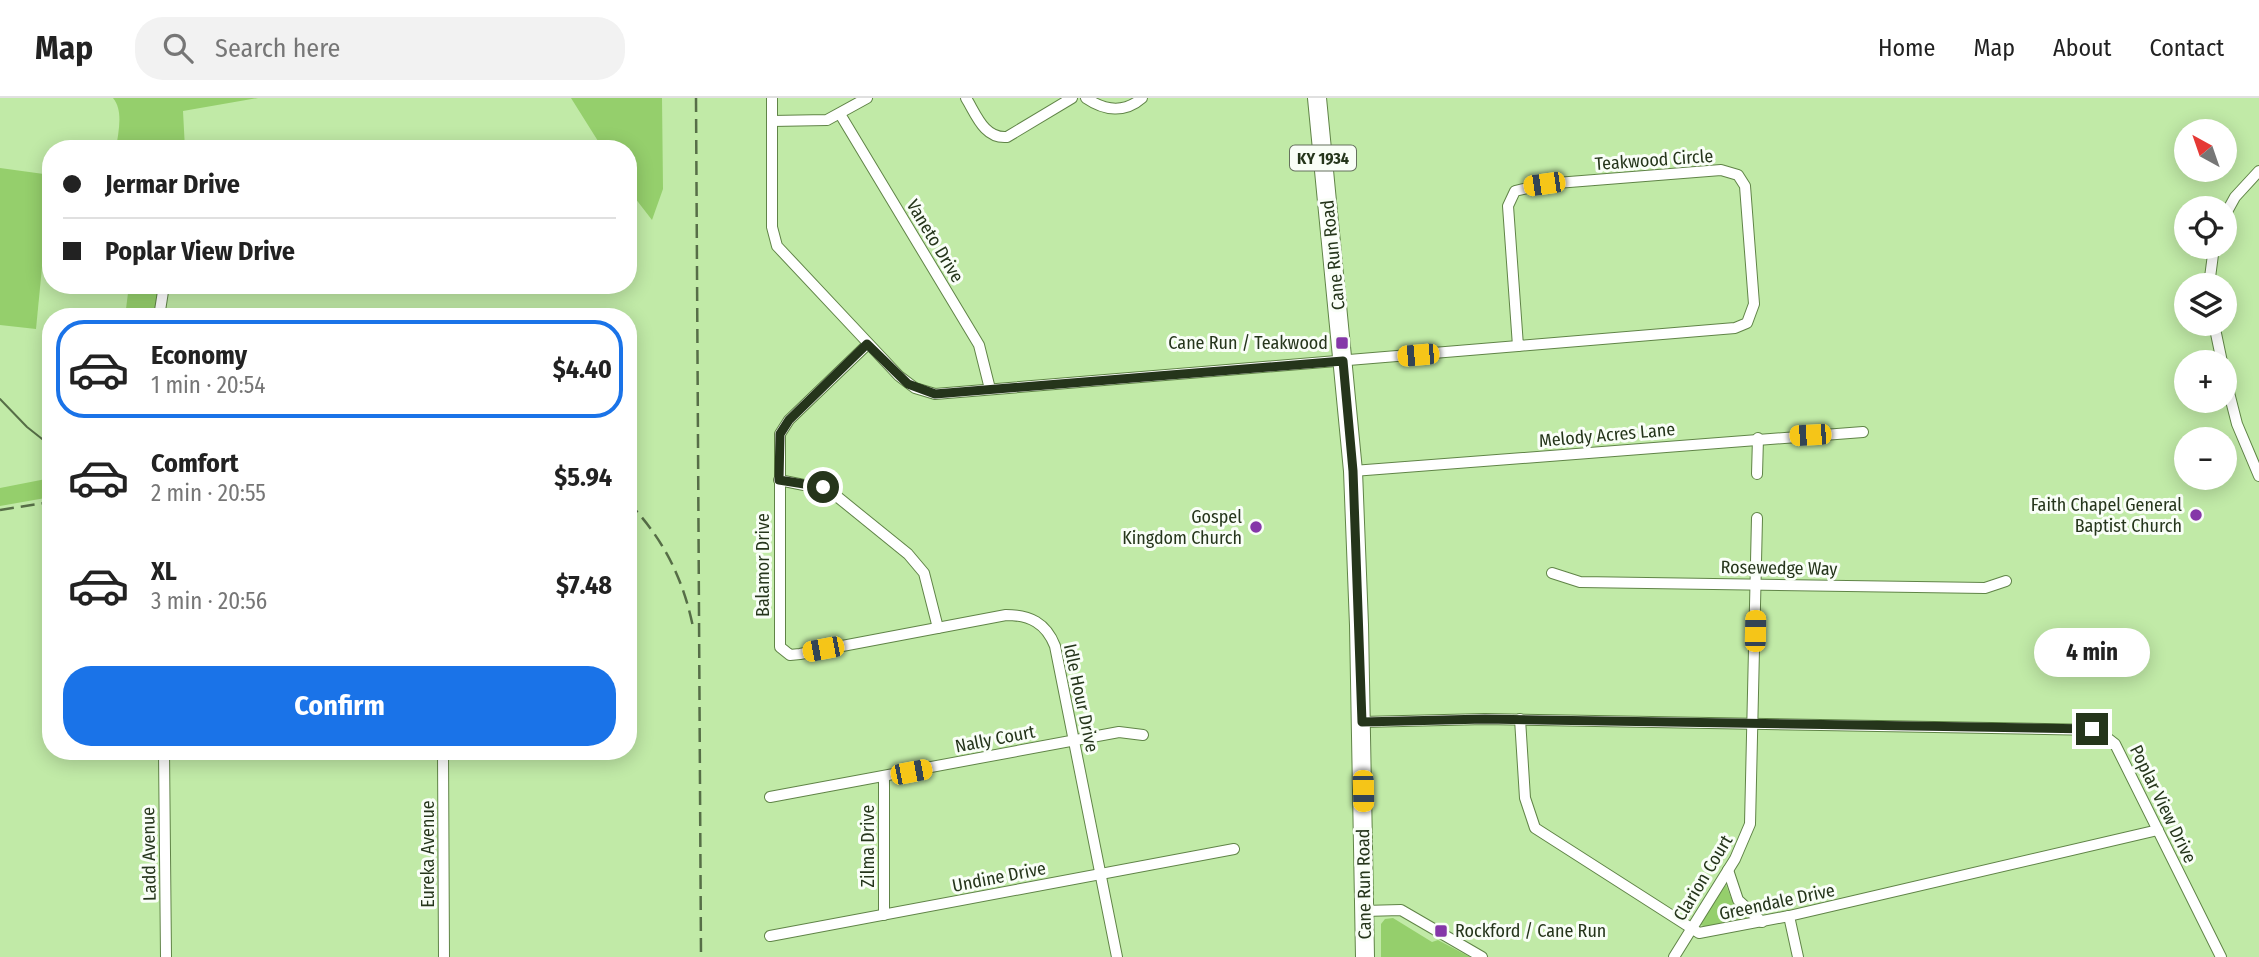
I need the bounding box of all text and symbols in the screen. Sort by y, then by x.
search box [135,17,625,80]
text: Map [35,28,93,68]
icon: search [159,29,197,67]
text: Search here [215,33,340,64]
text: Home [1878,34,1935,62]
text: Map [1973,34,2015,62]
text: About [2053,34,2111,62]
text: Contact [2149,34,2224,62]
north arrow [2174,119,2236,182]
map controls [2174,119,2237,490]
street label: Teakwood Circle [1594,145,1714,175]
road number: KY 1934 [1290,146,1356,170]
text: Jermar Drive [105,169,240,200]
car [1522,171,1567,197]
street label: Vaneto Drive [902,195,968,287]
button: locate [2174,196,2237,259]
street label: Cane Run Road [1316,199,1350,311]
text: Poplar View Drive [105,236,295,267]
button: layers [2174,273,2237,336]
place label: Cane Run / Teakwood [1168,332,1328,354]
marker: Cane Run / Teakwood [1334,335,1350,351]
icon: car [67,338,130,401]
text: Economy [151,340,247,371]
car [1397,343,1440,367]
button: + [2174,350,2237,413]
text: $4.40 [553,354,612,385]
text: 1 min · 20:54 [151,371,265,399]
street label: Melody Acres Lane [1538,418,1676,452]
car [1789,423,1832,447]
button: − [2174,427,2237,490]
icon: car [67,446,130,509]
text: Comfort [151,448,239,479]
text: $5.94 [554,462,612,493]
route start [807,471,839,503]
text: 2 min · 20:55 [151,479,266,507]
place label: Faith Chapel General Baptist Church [2031,494,2182,537]
place label: Gospel Kingdom Church [1122,506,1242,549]
marker: Faith Chapel General Baptist Church [2188,507,2204,523]
street label: Balamor Drive [752,513,774,617]
marker: Gospel Kingdom Church [1248,519,1264,535]
icon: car [67,554,130,617]
text: XL [151,556,177,587]
street label: Rosewedge Way [1720,556,1838,580]
text: $7.48 [556,570,612,601]
text: 3 min · 20:56 [151,587,267,615]
car [1745,610,1766,652]
callout: 4 min [2034,628,2150,676]
car [801,635,846,663]
text: 4 min [2066,638,2118,666]
street label: Idle Hour Drive [1059,642,1103,754]
button: Confirm [63,666,616,746]
route end [2076,713,2108,745]
street label: Nally Court [953,720,1037,758]
street label: Poplar View Drive [2125,741,2201,867]
car [889,758,934,786]
car [1353,770,1374,812]
street label: Eureka Avenue [417,800,439,908]
street label: Zilma Drive [857,805,879,887]
street label: Ladd Avenue [137,807,161,901]
street label: Cane Run Road [1352,828,1376,940]
street label: Clarion Court [1669,831,1737,925]
street label: Undine Drive [950,857,1048,897]
street label: Greendale Drive [1717,879,1837,925]
place label: Rockford / Cane Run [1455,920,1606,942]
marker: Rockford / Cane Run [1433,923,1449,939]

